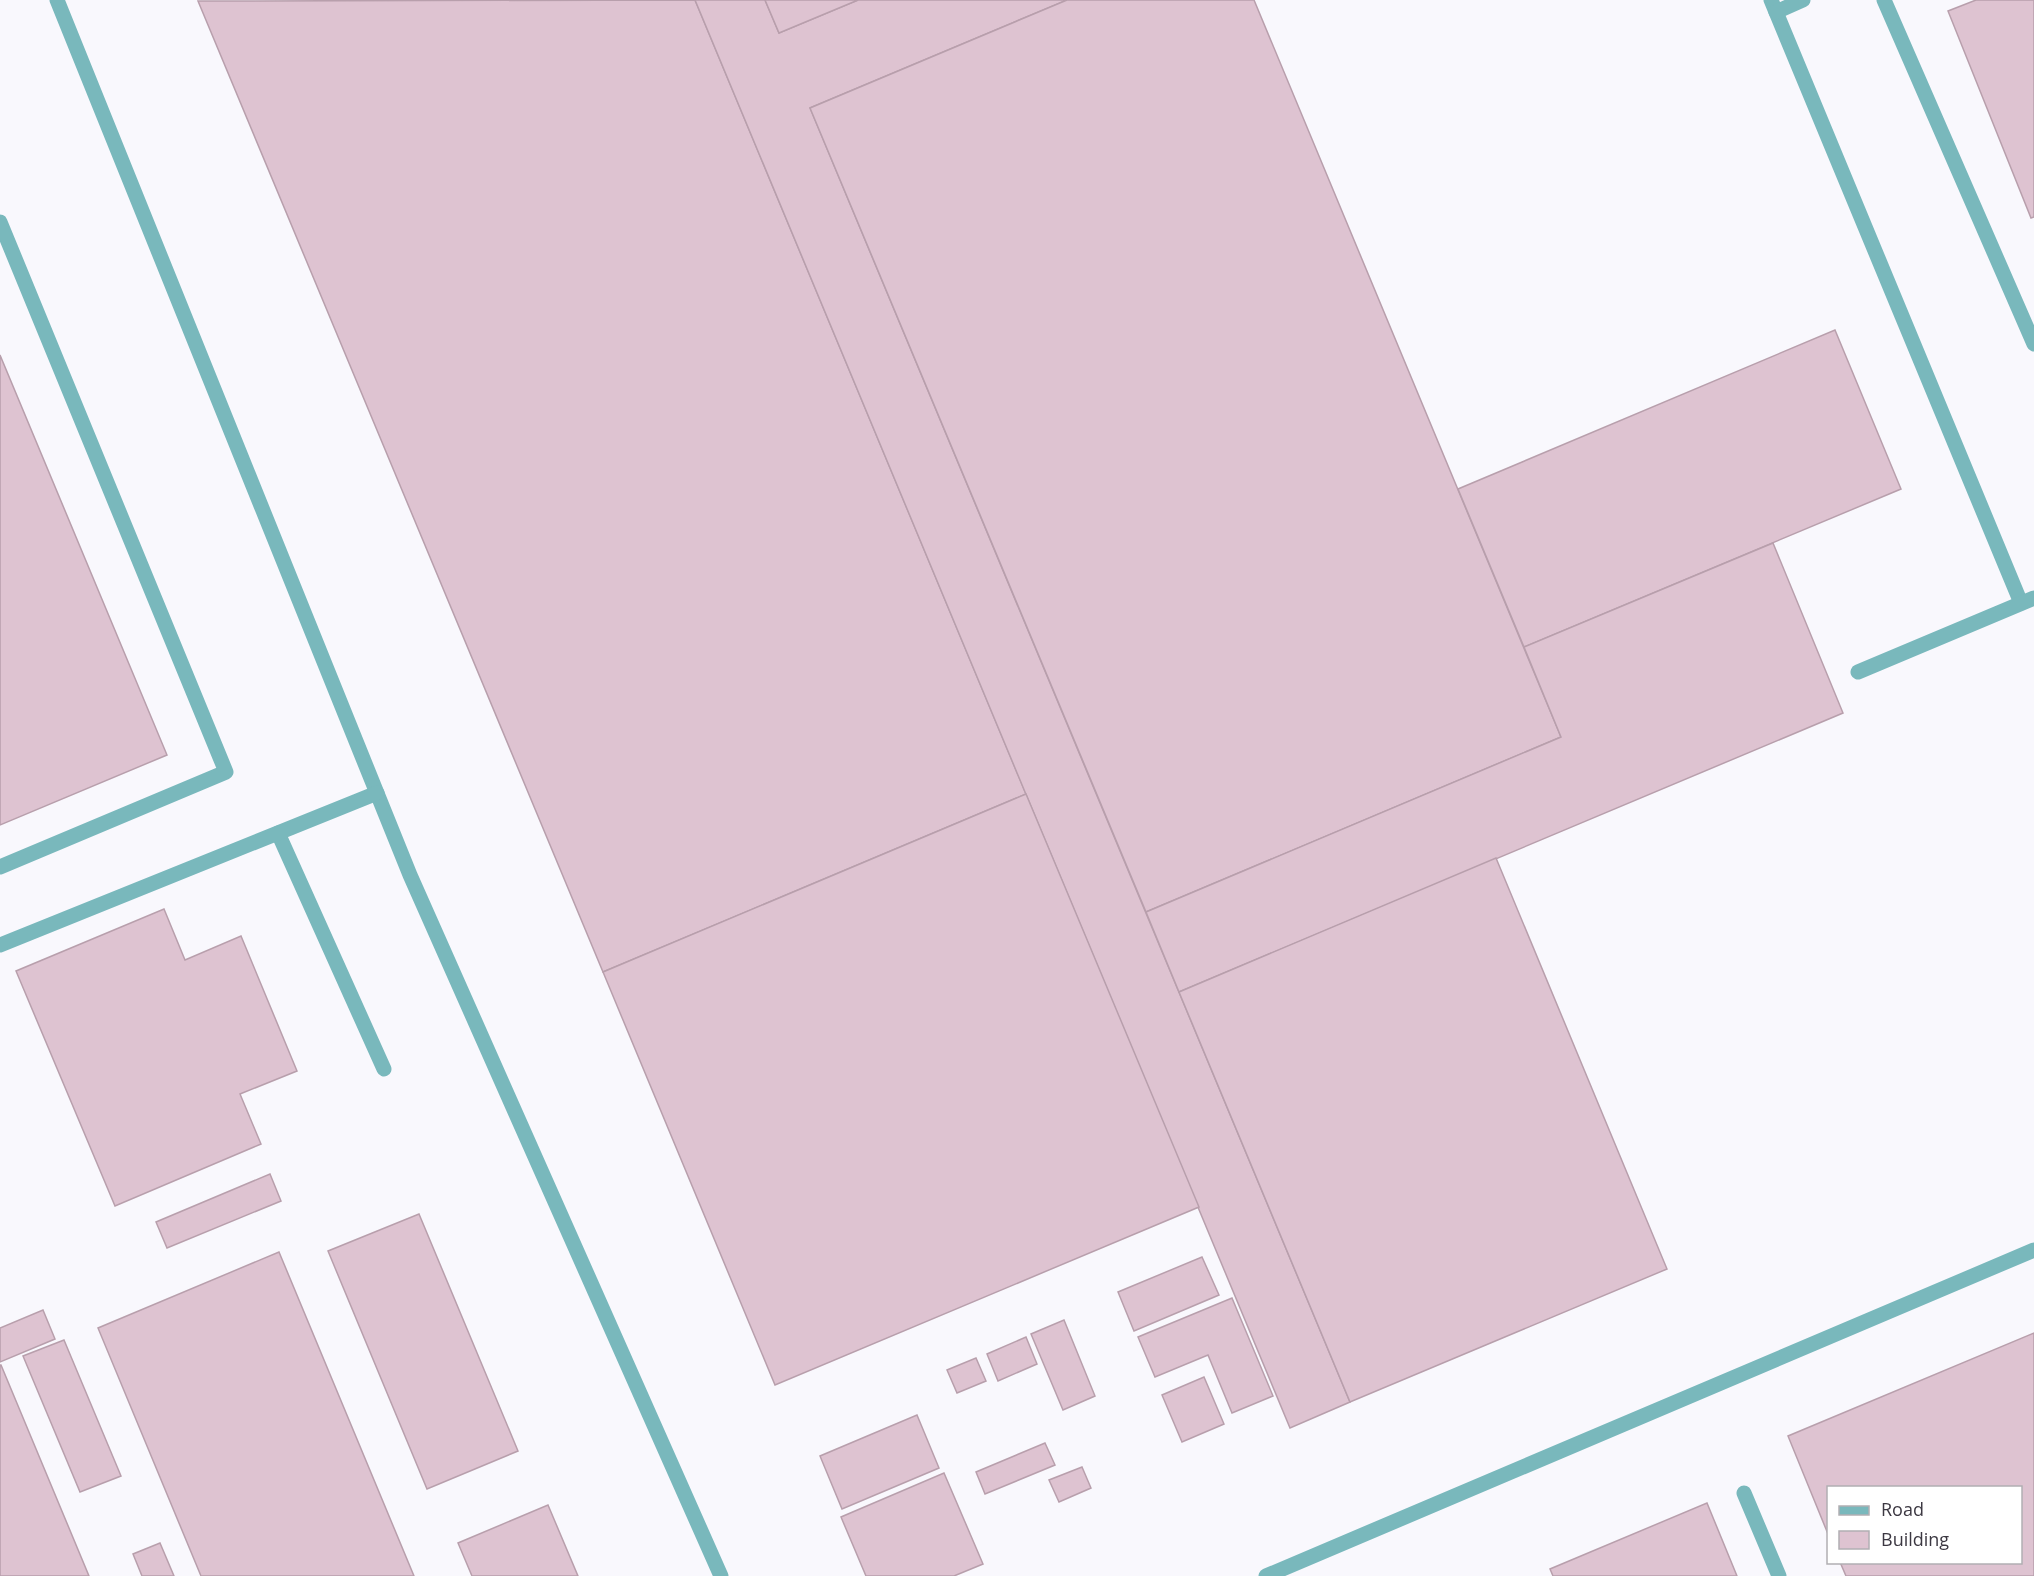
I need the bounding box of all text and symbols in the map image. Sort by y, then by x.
legend [1827,1486,2022,1564]
text: Road [1881,1497,1924,1521]
text: Building [1881,1527,1949,1551]

